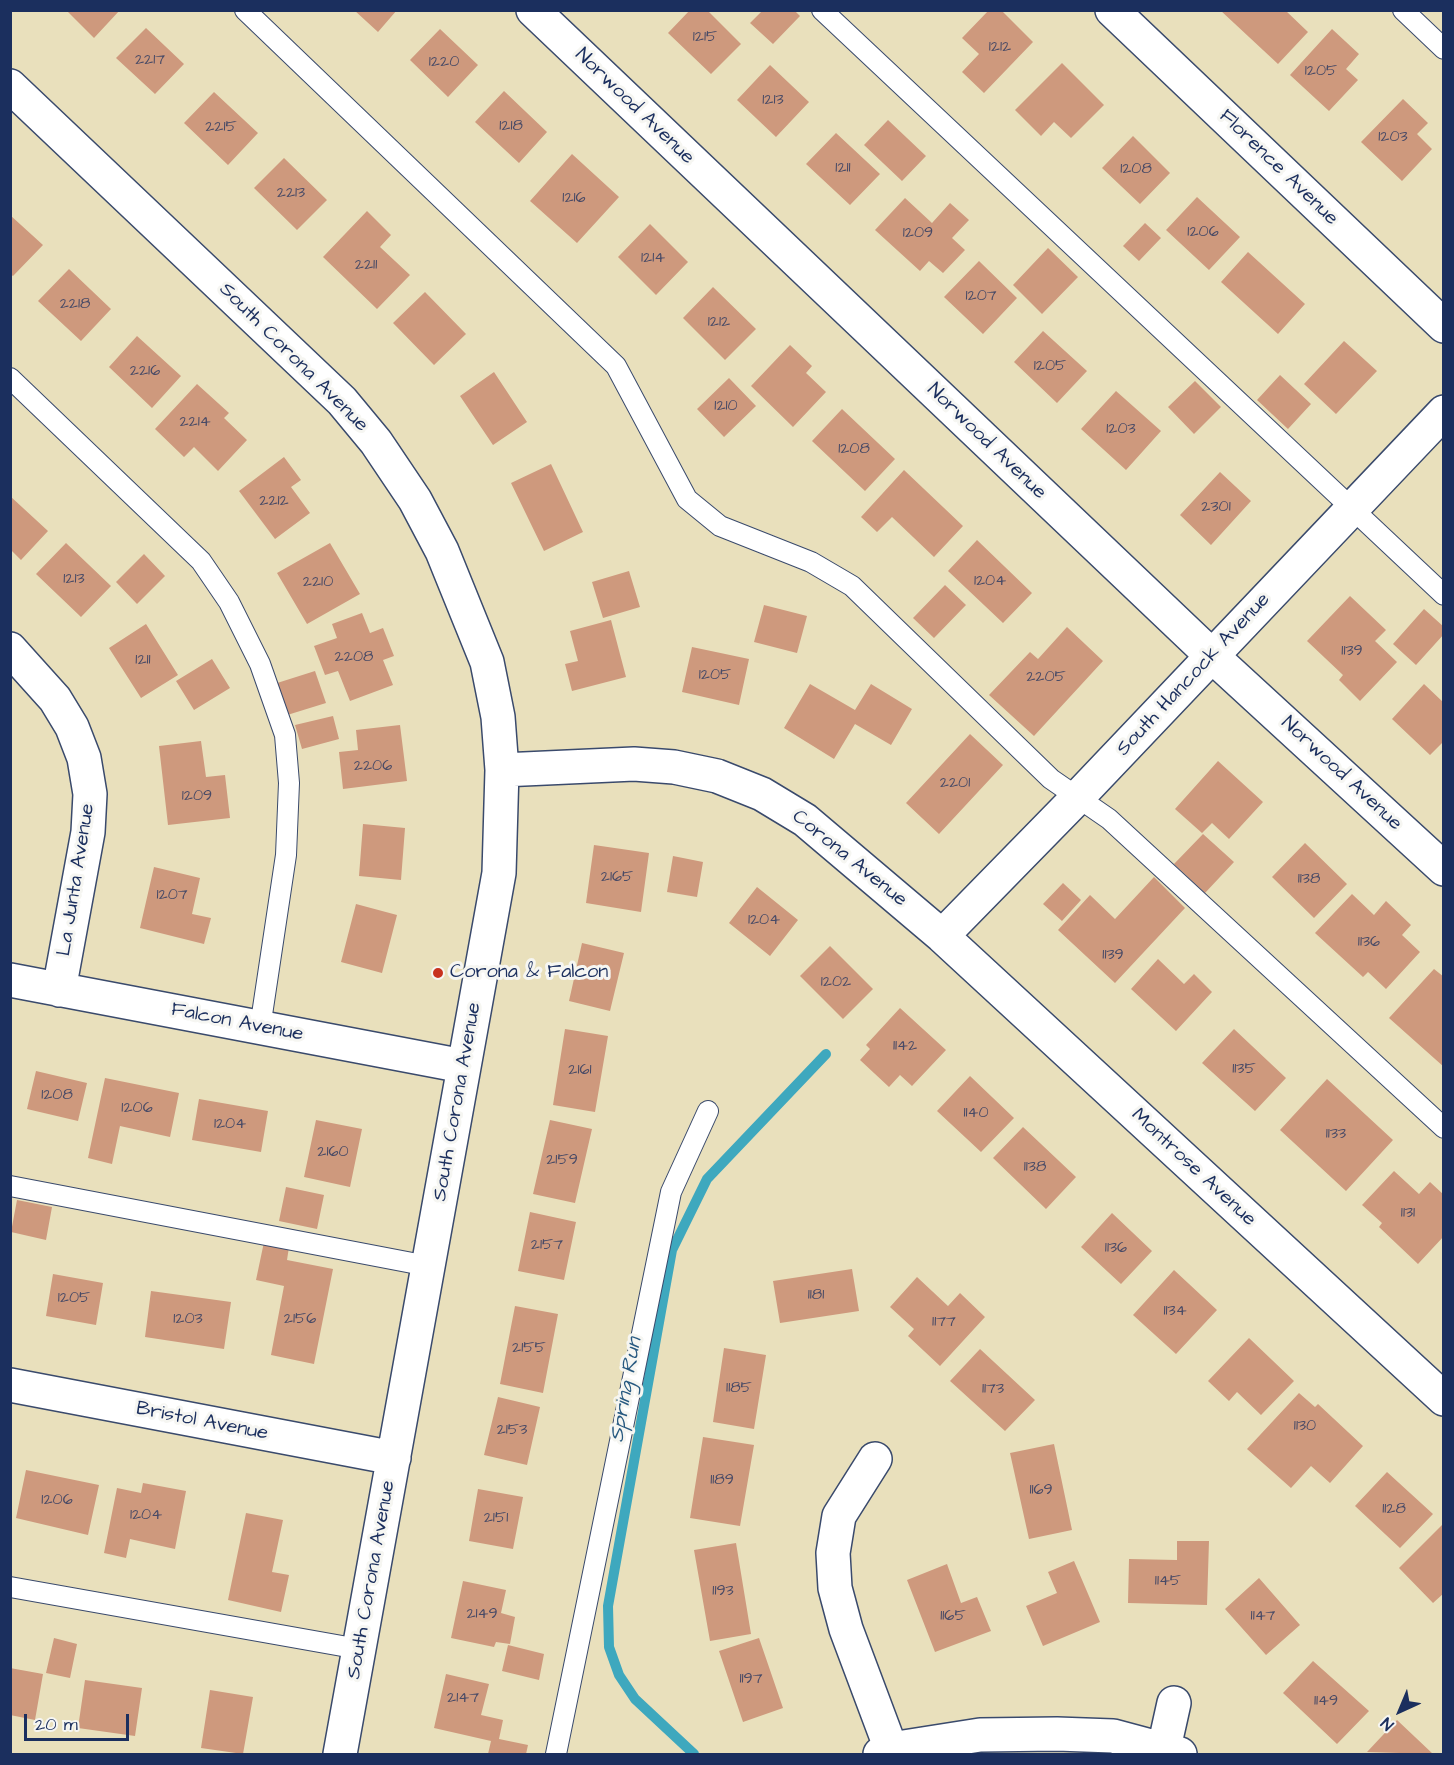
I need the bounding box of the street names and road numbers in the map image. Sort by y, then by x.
street label: Norwood Avenue [569,44,699,170]
street label: Florence Avenue [1213,105,1343,231]
street label: South Corona Avenue [213,278,373,438]
street label: Norwood Avenue [921,379,1051,505]
street label: South Hancock Avenue [1112,588,1276,762]
street label: Norwood Avenue [1276,712,1406,836]
street label: La Junta Avenue [53,802,101,958]
street label: Corona Avenue [787,805,911,913]
street label: Falcon Avenue [169,998,305,1048]
street label: South Corona Avenue [429,1001,487,1203]
street label: Montrose Avenue [1126,1104,1260,1232]
street label: Bristol Avenue [134,1397,270,1447]
street label: South Corona Avenue [343,1479,401,1681]

